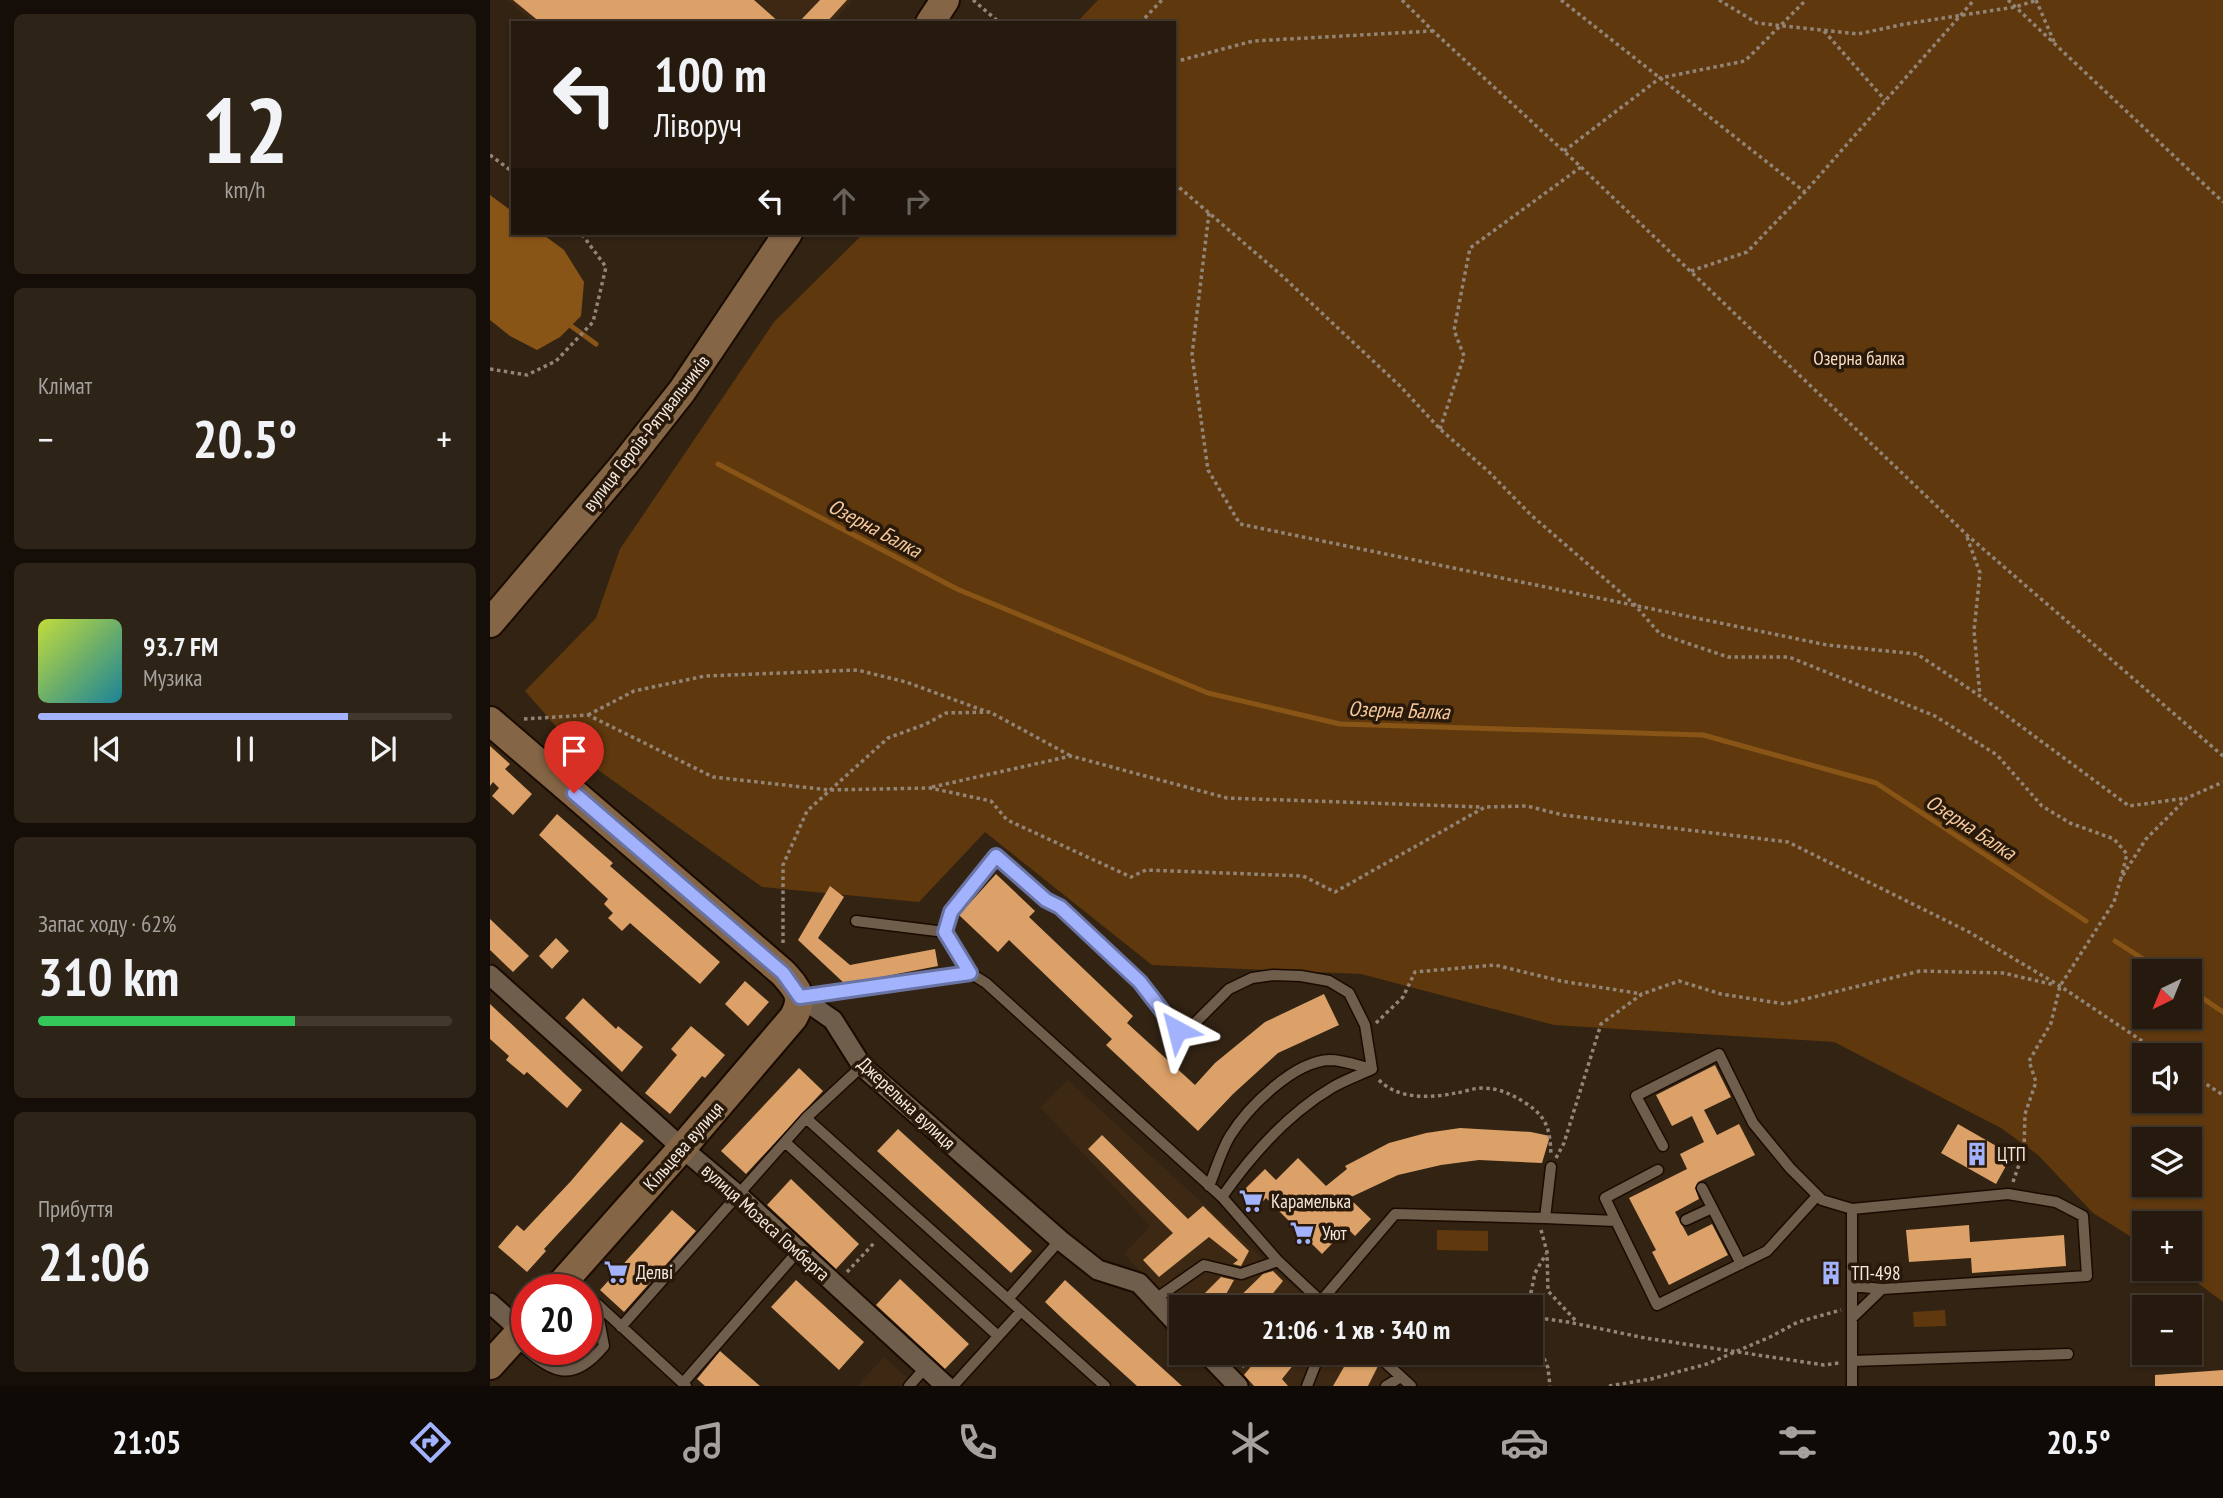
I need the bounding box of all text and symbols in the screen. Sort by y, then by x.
text: 100 m [654,42,767,106]
icon: left [539,49,630,140]
text: 12 [202,70,289,188]
text: Ліворуч [654,104,742,146]
text: km/h [225,175,265,204]
icon: left [752,182,790,220]
icon: ahead [825,182,863,220]
icon: right [898,182,936,220]
park label: Озерна балка [1813,346,1905,370]
street label: вулиця Героїв-Рятувальників [577,350,715,516]
text: Клімат [38,371,92,400]
text: 20.5° [193,405,297,472]
text: − [38,414,54,463]
text: + [436,414,452,463]
water label: Озерна Балка [824,492,928,564]
text: 93.7 FM [143,630,218,663]
text: Музика [143,663,203,692]
water label: Озерна Балка [1348,695,1452,725]
pin [544,721,604,793]
icon: previous [88,730,126,768]
icon: pause [226,730,264,768]
icon: next [364,730,402,768]
icon: arrive [555,732,593,770]
water label: Озерна Балка [1921,788,2022,867]
text: Запас ходу · 62% [38,909,176,938]
text: 310 km [38,943,179,1010]
north arrow [2132,959,2202,1029]
map controls [2132,959,2202,1365]
position arrow [1140,993,1214,1067]
button: sound [2132,1043,2202,1113]
street label: Джерельна вулиця [853,1052,961,1154]
street label: Кільцева вулиця [638,1097,728,1195]
button: layers [2132,1127,2202,1197]
building icon: ЦТП [1963,1140,1991,1168]
place label: ЦТП [1997,1142,2026,1166]
street label: вулиця Мозеса Гомберга [697,1158,835,1286]
supermarket icon: Карамелька [1237,1187,1265,1215]
place label: Карамелька [1271,1189,1351,1213]
text: Прибуття [38,1194,113,1223]
button: + [2132,1211,2202,1281]
supermarket icon: Уют [1288,1219,1316,1247]
place label: Уют [1322,1221,1348,1245]
text: 21:06 [38,1228,150,1295]
supermarket icon: Делві [602,1258,630,1286]
building icon: ТП-498 [1817,1259,1845,1287]
place label: Делві [636,1260,673,1284]
place label: ТП-498 [1851,1261,1901,1285]
speed limit sign: 20 [511,1274,602,1365]
button: − [2132,1295,2202,1365]
text: 21:06 · 1 хв · 340 m [1262,1313,1450,1346]
icon: directions [406,1418,455,1467]
icon: music [679,1418,728,1467]
icon: phone [953,1418,1002,1467]
icon: climate [1226,1418,1275,1467]
icon: car [1500,1418,1549,1467]
icon: filters [1773,1418,1822,1467]
text: 21:05 [112,1421,181,1463]
text: 20.5° [2046,1421,2111,1463]

